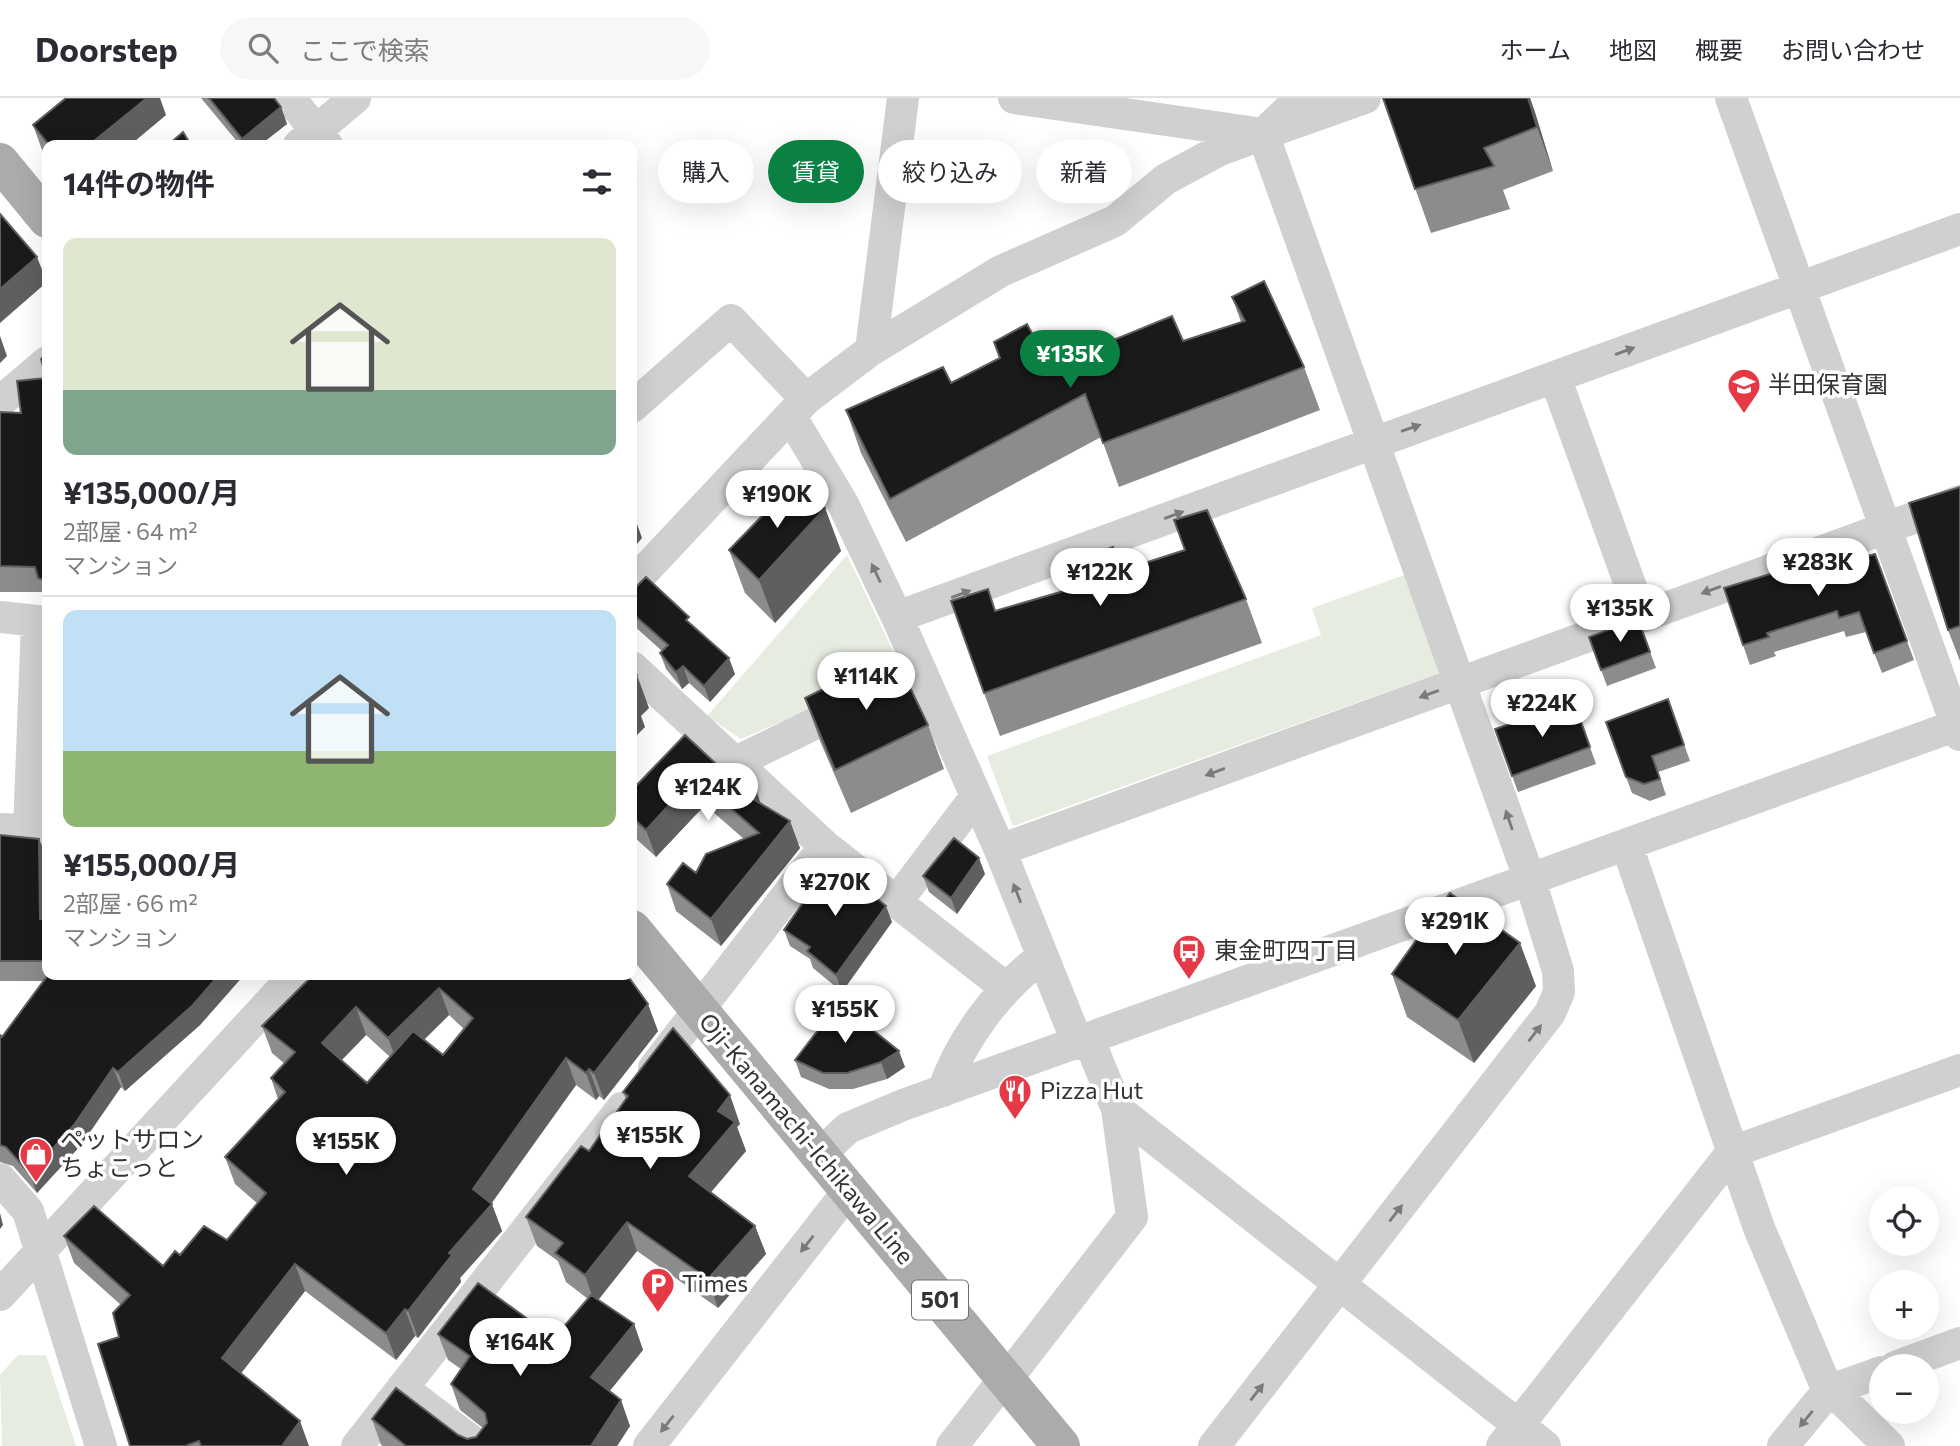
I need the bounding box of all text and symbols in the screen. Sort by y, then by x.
search box [220,17,710,80]
text: Doorstep [35,28,178,69]
icon: search [244,29,282,67]
text: ここで検索 [300,34,430,65]
text: ホーム [1500,35,1571,64]
text: 地図 [1609,35,1657,64]
text: 概要 [1695,35,1743,64]
text: お問い合わせ [1781,35,1925,64]
chip: 購入 [658,140,754,203]
chip: 賃貸 [768,140,864,203]
chip: 絞り込み [878,140,1022,203]
chip: 新着 [1036,140,1132,203]
icon: filters [578,163,616,201]
text: 14件の物件 [63,164,215,201]
icon: home [277,284,403,410]
pin: ¥135K [1021,330,1119,390]
text: ¥135K [1036,339,1104,367]
one-way arrow [1614,345,1635,356]
school or university icon: 半田保育園 [1725,366,1763,415]
place label: 半田保育園 [1768,369,1888,398]
one-way arrow [1400,422,1421,433]
pin: ¥190K [728,470,826,530]
text: ¥135,000/月 [63,473,240,510]
text: ¥190K [742,479,812,507]
one-way arrow [1164,509,1185,520]
text: 2部屋 · 64 m² [63,517,197,545]
pin: ¥283K [1769,538,1867,598]
text: ¥283K [1782,547,1854,575]
pin: ¥122K [1051,548,1149,608]
text: マンション [63,551,178,579]
text: ¥122K [1066,557,1134,585]
one-way arrow [870,563,881,583]
pin: ¥135K [1571,584,1669,644]
one-way arrow [1701,585,1722,596]
one-way arrow [950,588,971,599]
text: ¥135K [1586,593,1654,621]
pin: ¥114K [817,652,915,712]
icon: home [277,656,403,782]
text: ¥114K [833,661,899,689]
pin: ¥224K [1493,680,1591,739]
one-way arrow [1418,688,1439,699]
text: ¥224K [1507,688,1577,716]
pin: ¥124K [659,764,757,823]
one-way arrow [1204,766,1225,777]
text: ¥124K [674,772,742,800]
one-way arrow [1503,809,1514,830]
text: ¥155,000/月 [63,845,240,882]
pin: ¥270K [786,858,884,918]
text: ¥270K [799,867,871,895]
one-way arrow [1012,883,1023,904]
text: 2部屋 · 66 m² [63,889,198,917]
pin: ¥291K [1406,898,1504,957]
text: ¥291K [1421,906,1489,934]
text: マンション [63,923,178,951]
bus stop icon: 東金町四丁目 [1170,932,1208,981]
place label: 東金町四丁目 [1214,935,1358,964]
pin: ¥155K [796,986,894,1045]
text: ¥155K [811,994,879,1022]
street label: Oji-Kanamachi-Ichikawa Line [694,1007,921,1269]
one-way arrow [1528,1024,1543,1042]
restaurant icon: Pizza Hut [996,1072,1034,1121]
place label: Pizza Hut [1040,1075,1144,1104]
pin: ¥155K [601,1112,699,1171]
pin: ¥155K [297,1118,395,1177]
text: ¥155K [616,1120,684,1148]
place label: ペットサロン ちょこっと [60,1124,204,1181]
text: ¥155K [312,1126,380,1154]
shop icon: ペットサロン ちょこっと [17,1135,55,1184]
map controls [1869,1186,1939,1424]
button: locate [1869,1186,1939,1256]
one-way arrow [1389,1204,1404,1222]
one-way arrow [799,1235,814,1253]
parking icon: Times [639,1265,677,1314]
place label: Times [682,1268,748,1297]
button: + [1869,1270,1939,1340]
road number: 501 [912,1280,968,1320]
pin: ¥164K [471,1318,569,1378]
text: ¥164K [485,1327,555,1355]
button: − [1869,1354,1939,1424]
one-way arrow [1249,1384,1264,1402]
one-way arrow [1798,1409,1813,1427]
one-way arrow [659,1414,674,1432]

